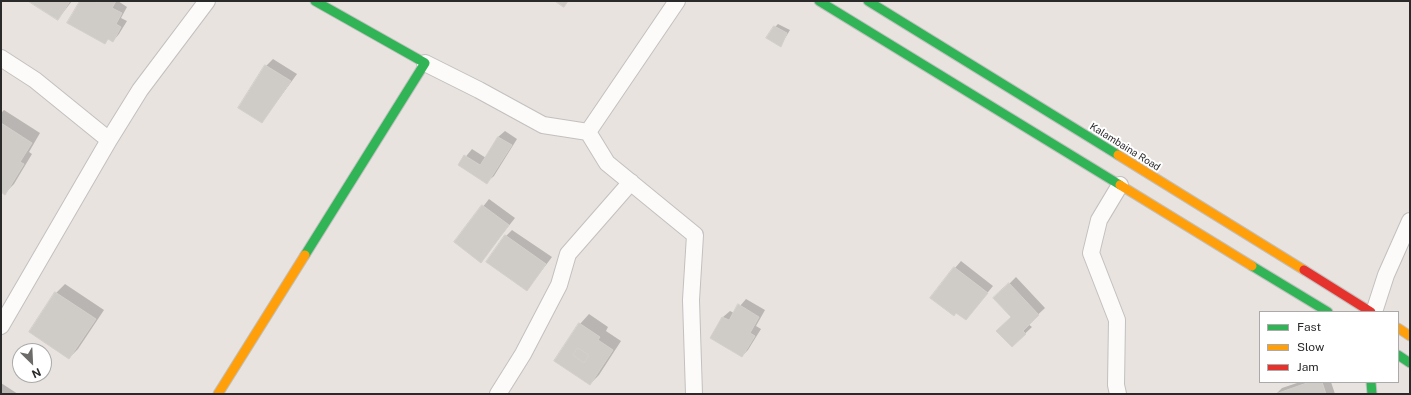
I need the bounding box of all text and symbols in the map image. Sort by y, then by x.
street label: Kalambaina Road [1088,121,1162,173]
legend [1259,311,1399,383]
text: Fast [1297,320,1321,334]
text: Slow [1297,340,1324,354]
north arrow [12,343,52,383]
text: Jam [1297,360,1319,374]
text: N [30,366,43,380]

